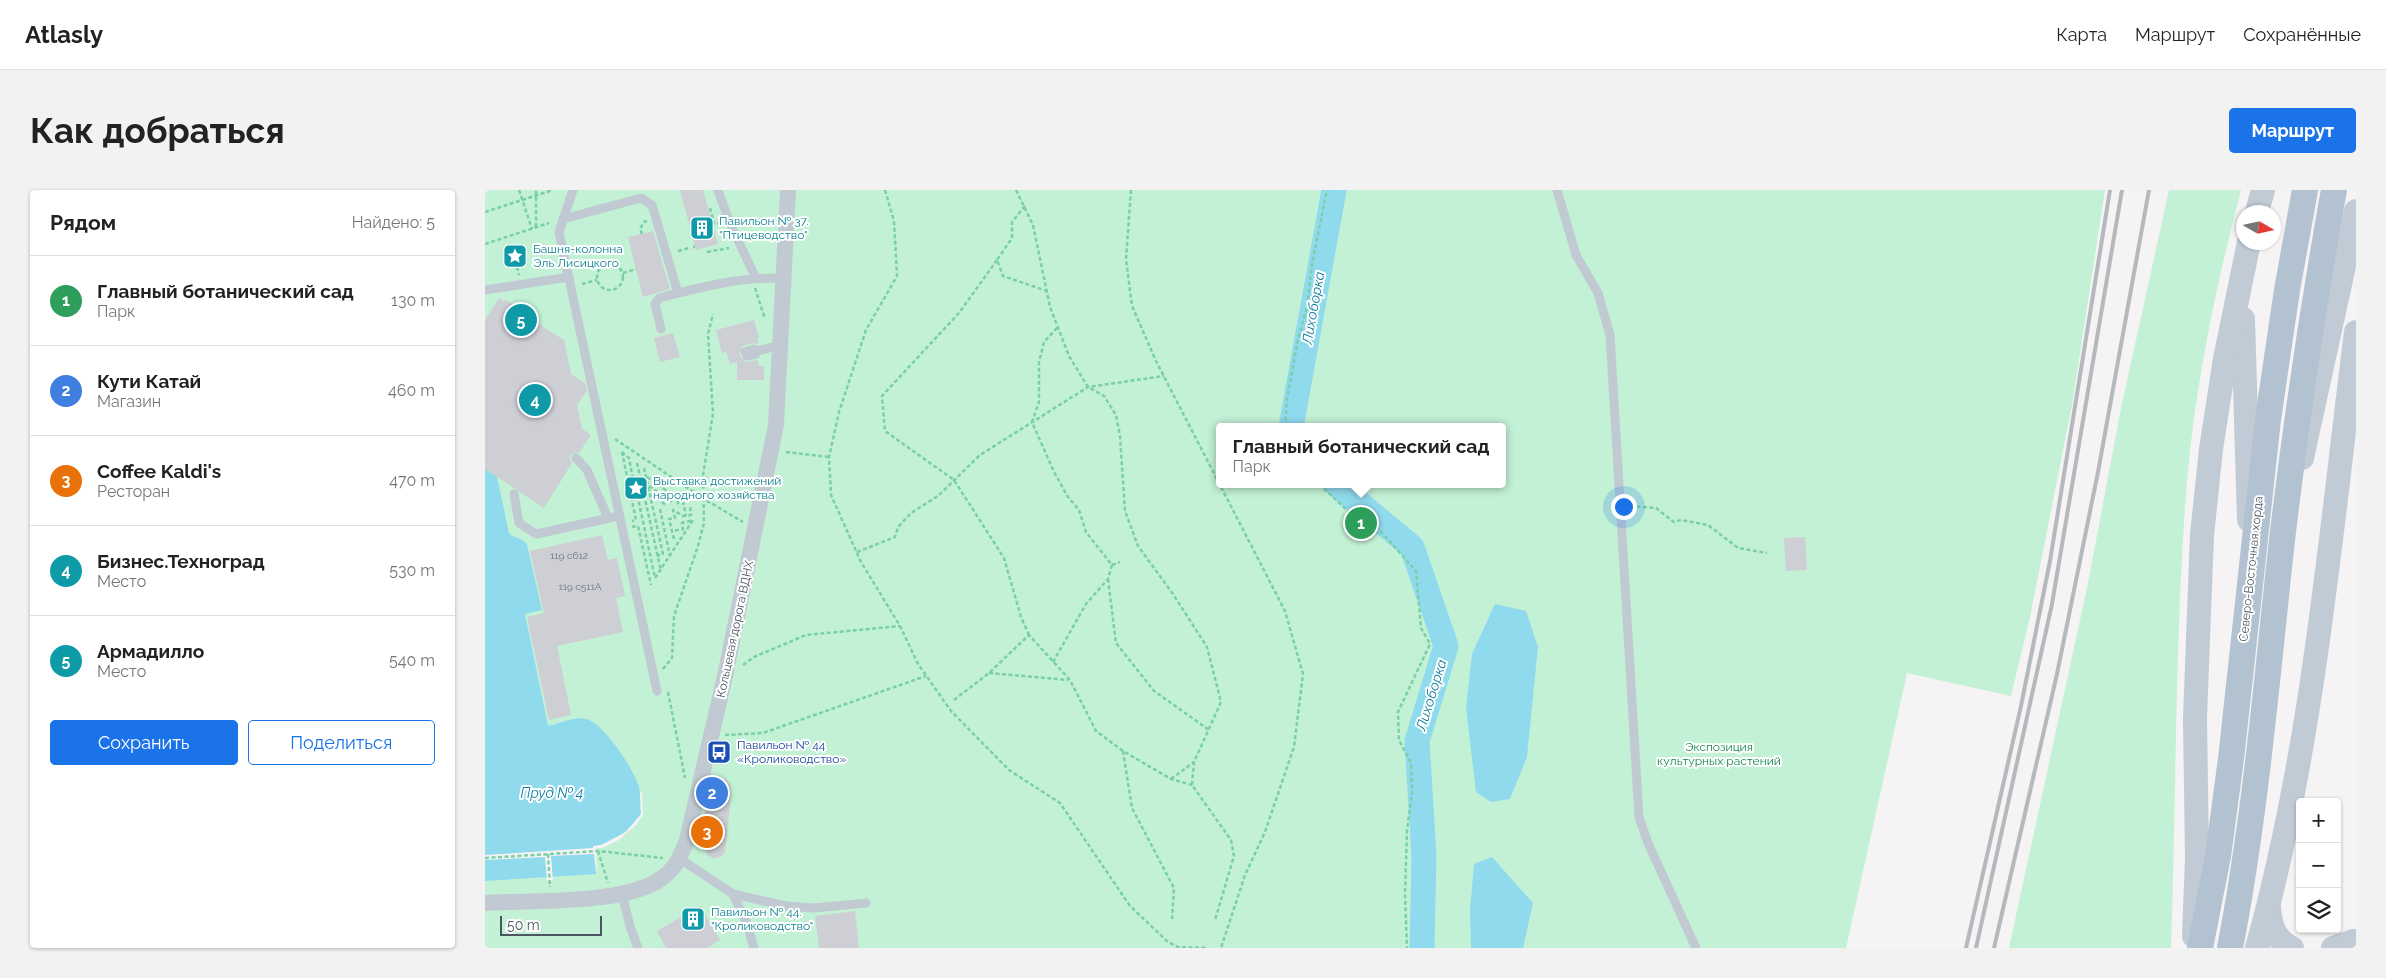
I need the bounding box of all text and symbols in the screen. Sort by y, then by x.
text: Atlasly [25,20,103,49]
text: Карта [2056,24,2107,45]
text: Маршрут [2135,24,2215,45]
text: Сохранённые [2243,24,2361,45]
button: Маршрут [2229,108,2356,153]
text: Как добраться [30,110,285,151]
north arrow [2236,205,2281,250]
text: Рядом [50,210,116,235]
text: Найдено: 5 [352,213,435,232]
place label: Павильон № 37. "Птицеводство" [719,214,809,242]
building icon: Павильон № 37. "Птицеводство" [689,215,715,241]
place label: Башня-колонна Эль Лисицкого [533,242,623,270]
place icon: Башня-колонна Эль Лисицкого [502,243,528,269]
water label: Лихоборка [1299,270,1327,347]
text: Главный ботанический сад [97,280,354,302]
text: 1 [62,291,70,310]
text: 130 m [391,291,435,310]
pin: 5 [505,301,537,339]
text: Парк [97,302,135,321]
text: Кути Катай [97,370,201,392]
text: 2 [61,381,71,400]
text: 460 m [388,381,435,400]
pin: 4 [519,381,551,419]
text: Магазин [97,392,161,411]
popup [1216,423,1506,488]
text: Главный ботанический сад [1233,435,1489,457]
text: Парк [1233,457,1271,476]
text: Coffee Kaldi's [97,460,221,482]
text: 3 [62,471,70,490]
text: 470 m [389,471,435,490]
place label: Выставка достижений народного хозяйства [653,474,782,502]
place icon: Выставка достижений народного хозяйства [623,475,649,501]
text: Ресторан [97,482,170,501]
your location [1611,494,1637,520]
street label: Северо-Восточная хорда [2236,496,2266,642]
pin: 1 [1345,504,1377,542]
text: Бизнес.Техноград [97,550,265,572]
house number: 119 с612 [550,550,588,561]
street label: Кольцевая дорога ВДНХ [714,559,756,699]
text: 4 [61,561,71,580]
text: 530 m [389,561,435,580]
text: Место [97,572,146,591]
house number: 119 с511А [558,581,602,592]
text: Армадилло [97,640,204,662]
text: 5 [62,651,70,670]
text: 540 m [389,651,435,670]
water label: Лихоборка [1412,657,1449,734]
text: Место [97,662,146,681]
button: Сохранить [50,720,238,765]
button: Поделиться [248,720,435,765]
place label: Павильон № 44 «Кролиководство» [737,738,846,766]
bus stop icon: Павильон № 44 «Кролиководство» [706,739,732,765]
park label: Экспозиция культурных растений [1657,740,1781,768]
pin: 2 [696,774,728,812]
water label: Пруд № 4 [521,785,583,801]
map controls [2296,798,2341,933]
button: + [2296,798,2341,843]
pin: 3 [691,813,723,851]
button: − [2296,843,2341,888]
button: layers [2296,888,2341,933]
place label: Павильон № 44. "Кролиководство" [711,905,813,933]
building icon: Павильон № 44. "Кролиководство" [680,906,706,932]
scale bar [500,913,603,936]
text: 50 m [507,917,540,933]

